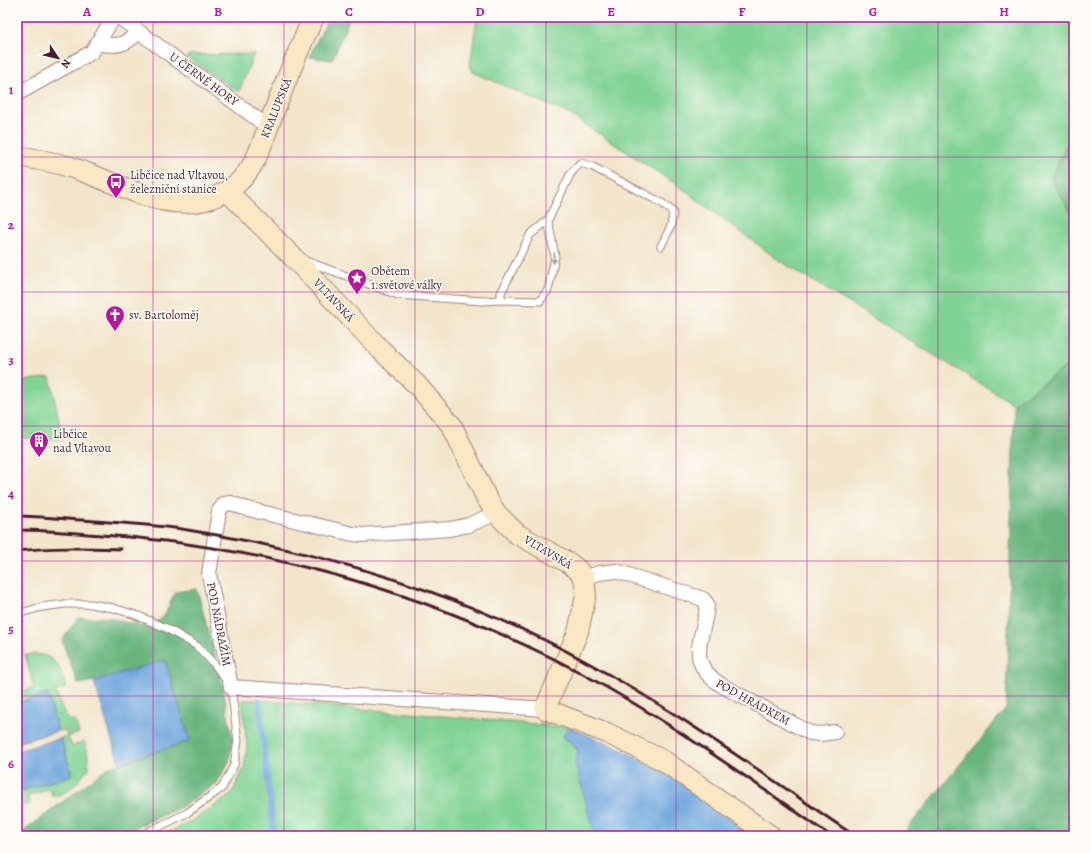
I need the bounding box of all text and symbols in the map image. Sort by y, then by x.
text: A [82,3,92,20]
text: B [214,3,222,20]
text: C [345,3,353,20]
text: D [475,3,485,20]
text: E [607,3,615,20]
text: F [739,3,746,20]
text: G [869,3,877,20]
text: H [999,3,1009,20]
north arrow [38,38,78,78]
street label: U ČERNÉ HORY [166,49,242,110]
text: N [57,56,74,71]
street label: KRALUPSKÁ [257,75,296,140]
text: 1 [9,81,14,98]
place label: Libčice nad Vltavou, železniční stanice [130,167,228,197]
bus stop icon: Libčice nad Vltavou, železniční stanice [105,171,127,199]
text: 2 [8,216,15,233]
one-way arrow [551,252,557,265]
place label: Obětem 1.světové války [371,263,442,293]
place icon: Obětem 1.světové války [346,267,368,295]
street label: VLTAVSKÁ [309,274,359,326]
church icon: sv. Bartoloměj [104,304,126,332]
place label: sv. Bartoloměj [129,307,199,323]
text: 3 [8,351,14,368]
place label: Libčice nad Vltavou [53,426,112,456]
building icon: Libčice nad Vltavou [28,430,50,458]
text: 4 [8,485,14,502]
street label: VLTAVSKÁ [520,531,576,573]
street label: POD NÁDRAŽÍM [203,581,235,667]
text: 5 [8,620,14,637]
street label: POD HRÁDKEM [713,675,793,729]
text: 6 [8,755,14,772]

